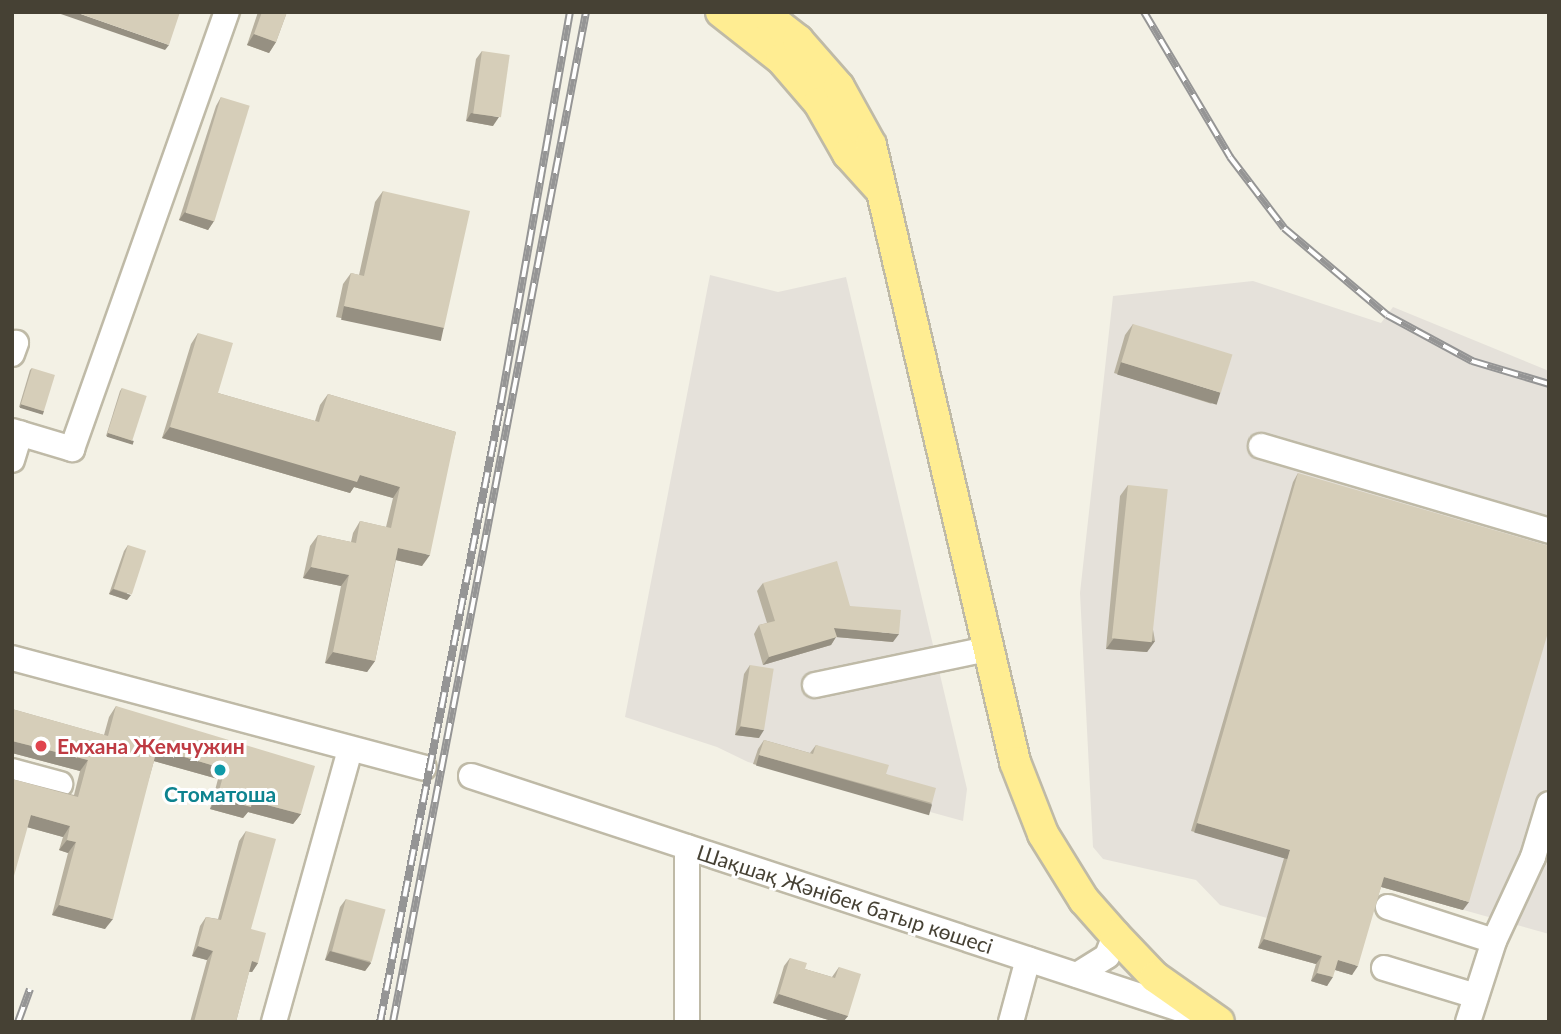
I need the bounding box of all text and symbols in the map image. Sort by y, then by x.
place label: Емхана Жемчужин [57,733,245,759]
marker: Емхана Жемчужин [31,736,51,756]
marker: Стоматоша [212,762,228,778]
place label: Стоматоша [164,781,276,807]
street label: Шақшақ Жәнібек батыр көшесі [694,839,996,959]

